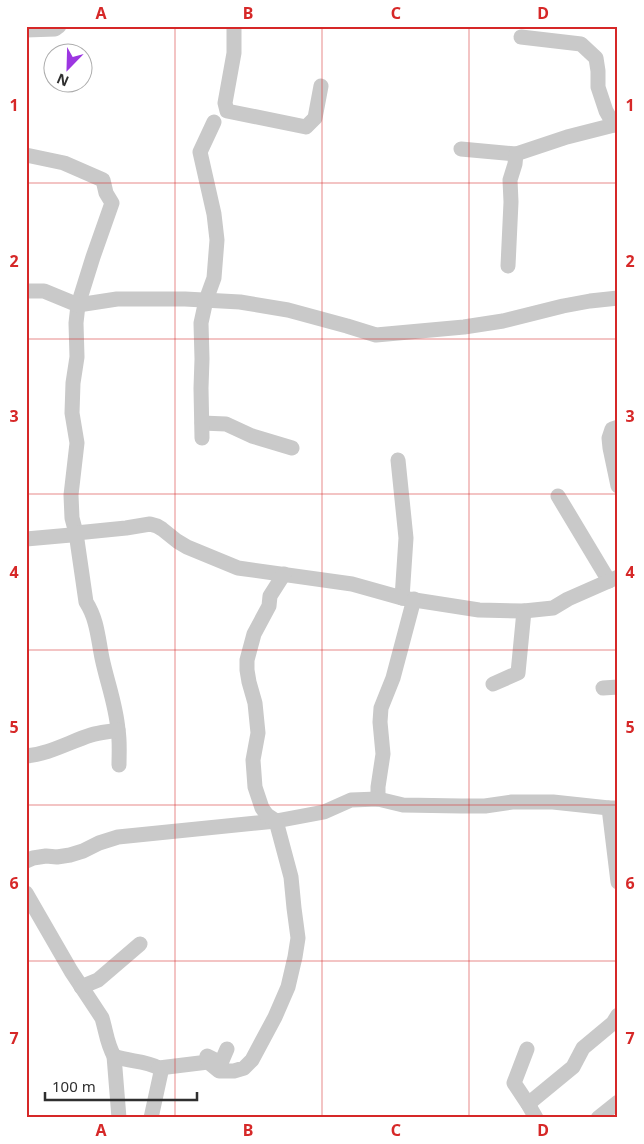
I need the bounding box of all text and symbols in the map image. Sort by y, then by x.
text: A [95,2,107,24]
text: B [243,2,253,24]
text: C [391,2,401,24]
text: D [537,2,549,24]
north arrow [42,42,92,92]
text: N [54,69,72,91]
text: 1 [9,94,19,116]
text: 1 [625,94,635,116]
text: 2 [9,250,19,272]
text: 2 [625,250,635,272]
text: 3 [9,405,19,427]
text: 3 [625,405,635,427]
text: 4 [9,561,19,583]
text: 4 [625,561,635,583]
text: 5 [9,716,19,738]
text: 5 [625,716,635,738]
text: 6 [9,872,19,894]
text: 6 [625,872,635,894]
text: 7 [9,1027,19,1049]
text: 7 [625,1027,635,1049]
scale bar [45,1069,198,1101]
text: 100 m [52,1076,96,1096]
text: A [95,1119,107,1141]
text: B [243,1119,253,1141]
text: C [391,1119,401,1141]
text: D [537,1119,549,1141]

